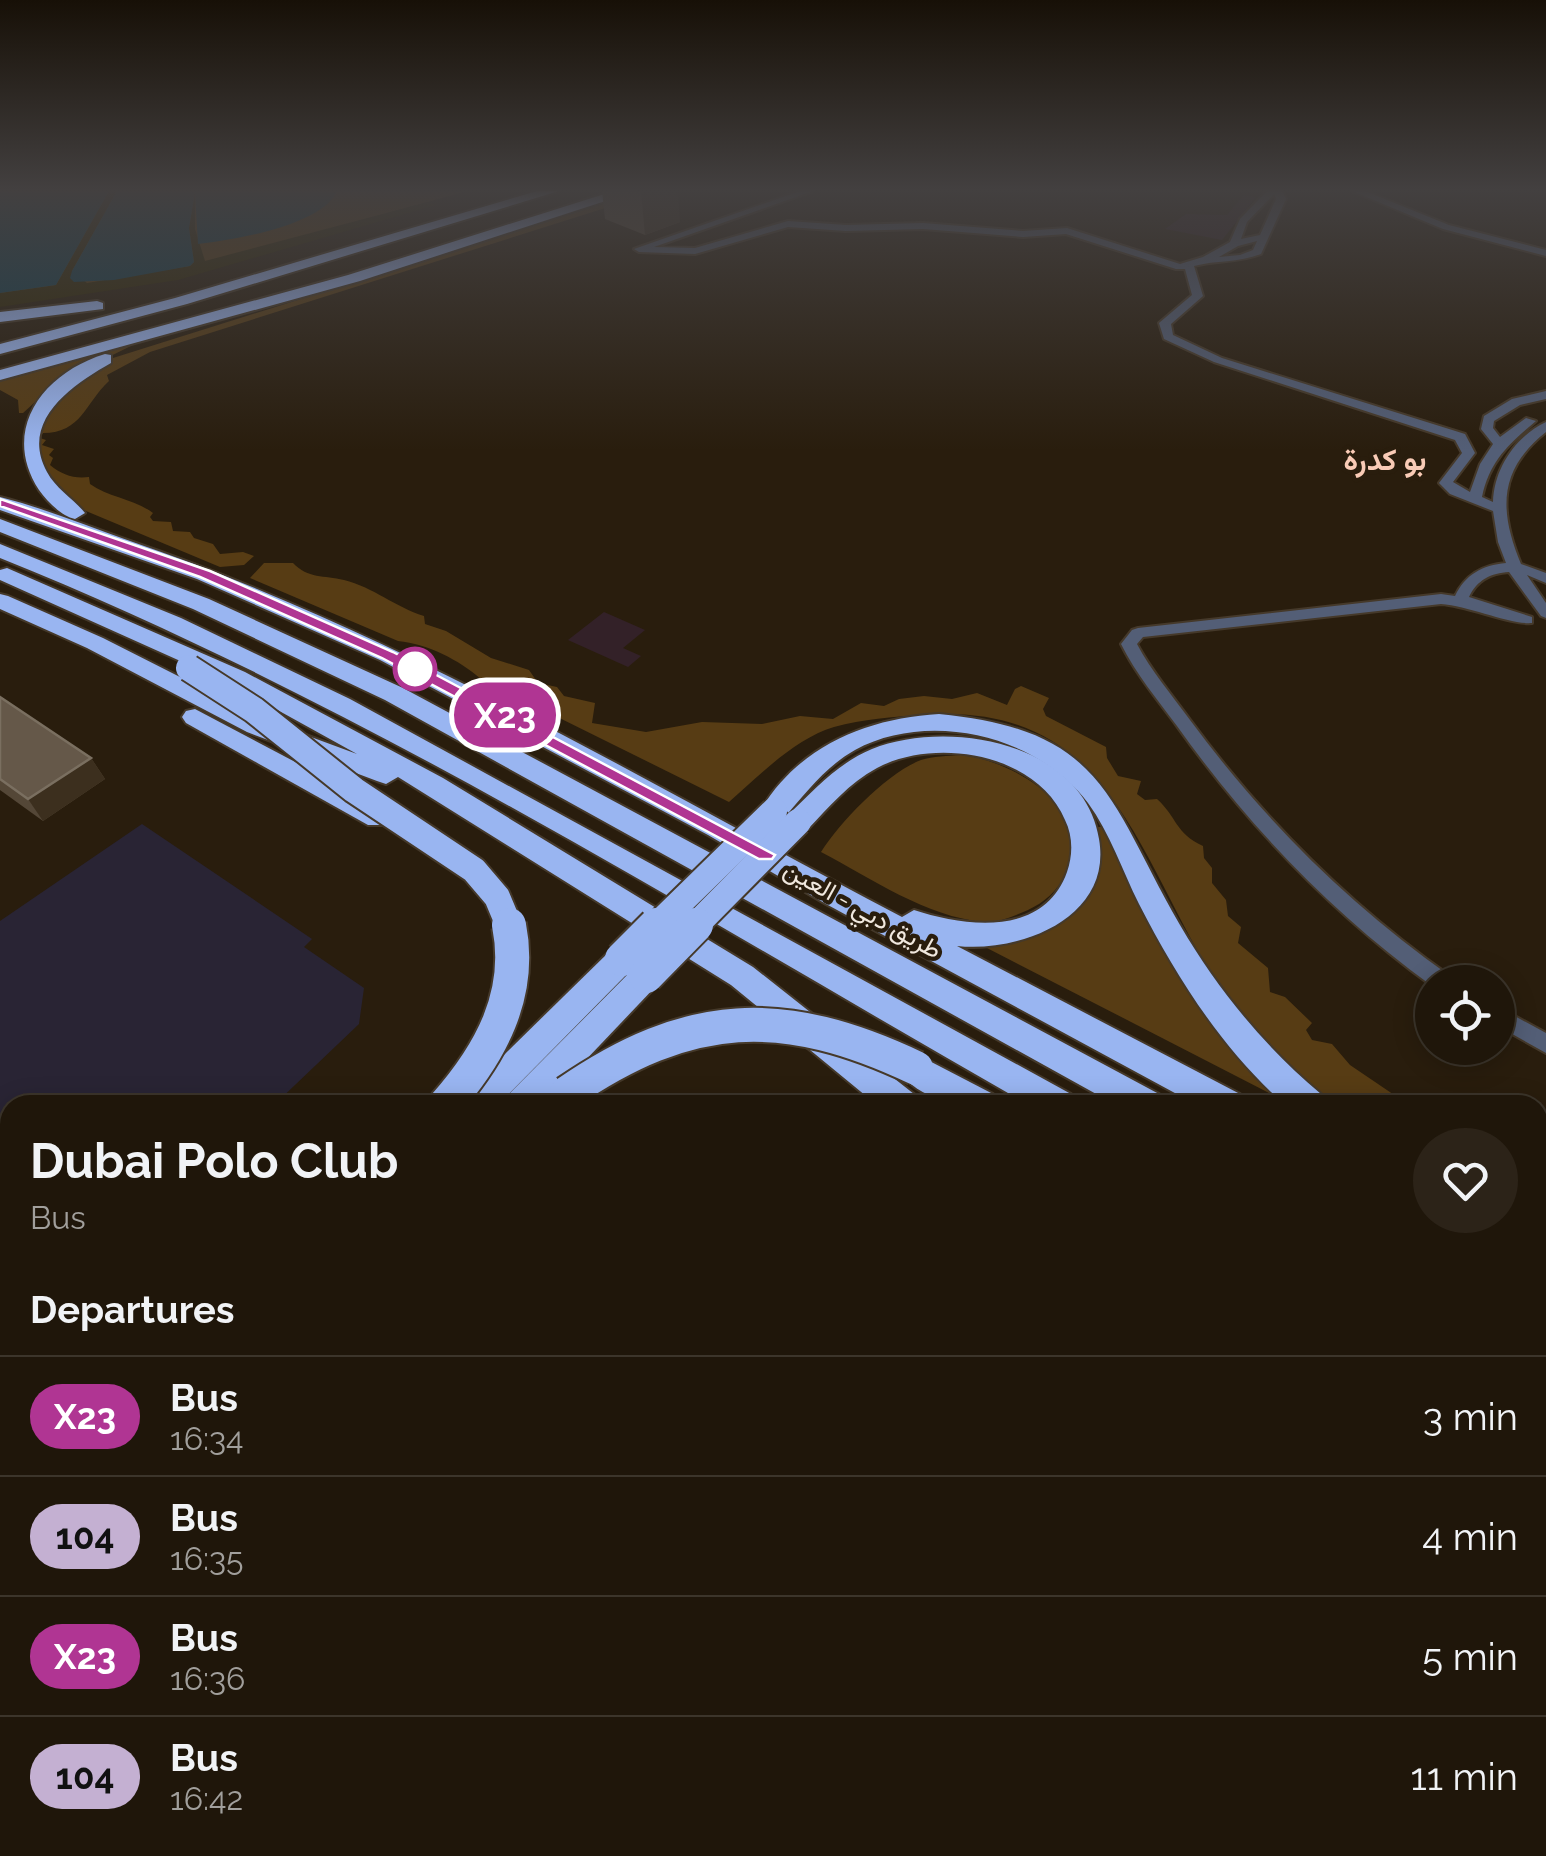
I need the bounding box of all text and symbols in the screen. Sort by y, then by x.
district label: بو كدرة [1344,442,1426,478]
unlabelled marker [394,648,436,690]
line badge: X23 [448,682,562,748]
text: X23 [474,695,536,736]
street label: طريق دبي - العين [776,853,947,970]
map controls [1415,965,1515,1065]
button: locate [1415,965,1515,1065]
button: heart [1413,1128,1518,1233]
text: Dubai Polo Club [30,1133,398,1189]
text: Bus [30,1199,86,1236]
text: Departures [30,1287,235,1332]
text: Bus [170,1375,238,1420]
text: 3 min [1423,1394,1518,1439]
text: X23 [54,1396,116,1437]
text: 16:34 [170,1420,244,1457]
text: Bus [170,1495,238,1540]
text: 4 min [1422,1514,1518,1559]
text: 104 [56,1516,114,1557]
text: 16:35 [170,1540,244,1577]
text: Bus [170,1615,238,1660]
text: 5 min [1422,1634,1518,1679]
text: X23 [54,1636,116,1677]
text: 16:36 [170,1660,245,1697]
text: Bus [170,1735,238,1780]
text: 11 min [1410,1754,1518,1799]
text: 104 [56,1756,114,1797]
text: 16:42 [170,1780,243,1817]

